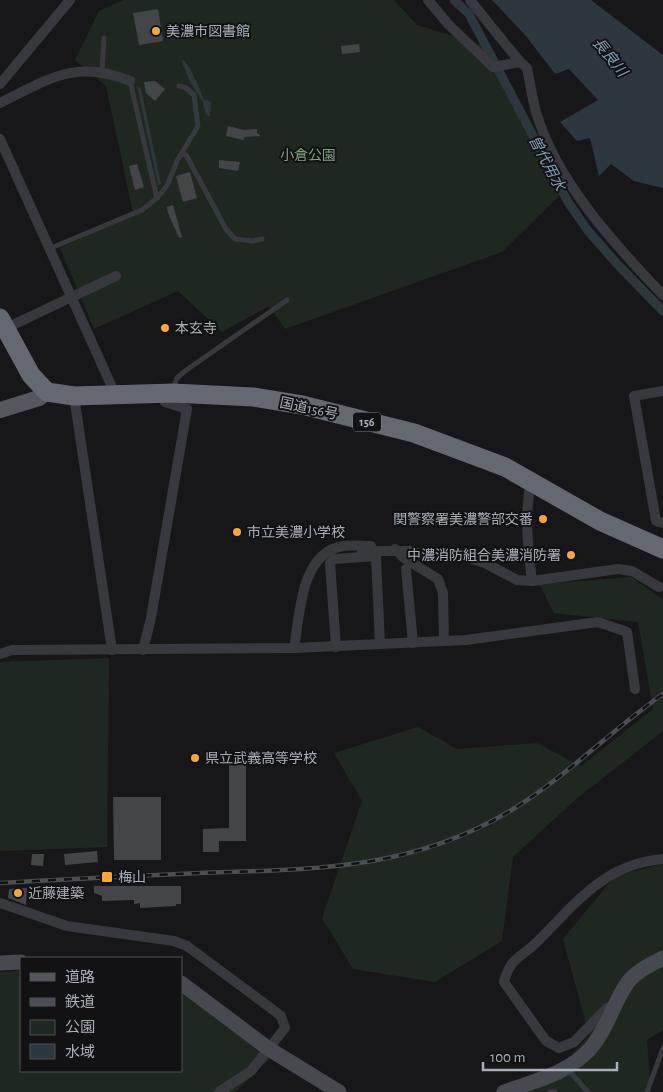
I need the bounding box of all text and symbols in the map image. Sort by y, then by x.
place label: 美濃市図書館 [166,24,250,39]
marker: 美濃市図書館 [150,25,162,37]
water label: 長良川 [590,34,632,81]
water label: 曽代用水 [526,133,569,195]
park label: 小倉公園 [280,148,336,163]
place label: 本玄寺 [175,321,217,336]
marker: 本玄寺 [159,322,171,334]
street label: 国道156号 [278,395,339,422]
road number: 156 [353,412,381,432]
place label: 関警察署美濃警部交番 [393,512,533,527]
marker: 関警察署美濃警部交番 [537,513,549,525]
place label: 市立美濃小学校 [247,525,345,540]
marker: 市立美濃小学校 [231,526,243,538]
place label: 中濃消防組合美濃消防署 [407,548,561,563]
marker: 中濃消防組合美濃消防署 [565,549,577,561]
place label: 県立武義高等学校 [205,750,317,766]
marker: 県立武義高等学校 [189,752,201,764]
place label: 梅山 [118,869,146,885]
marker: 梅山 [100,870,114,884]
place label: 近藤建築 [28,886,84,901]
marker: 近藤建築 [12,887,24,899]
legend [20,957,182,1072]
text: 道路 [65,969,95,985]
text: 鉄道 [65,994,95,1010]
text: 公園 [65,1019,95,1035]
scale bar [483,1040,617,1072]
text: 水域 [65,1044,95,1060]
text: 100 m [490,1050,525,1065]

